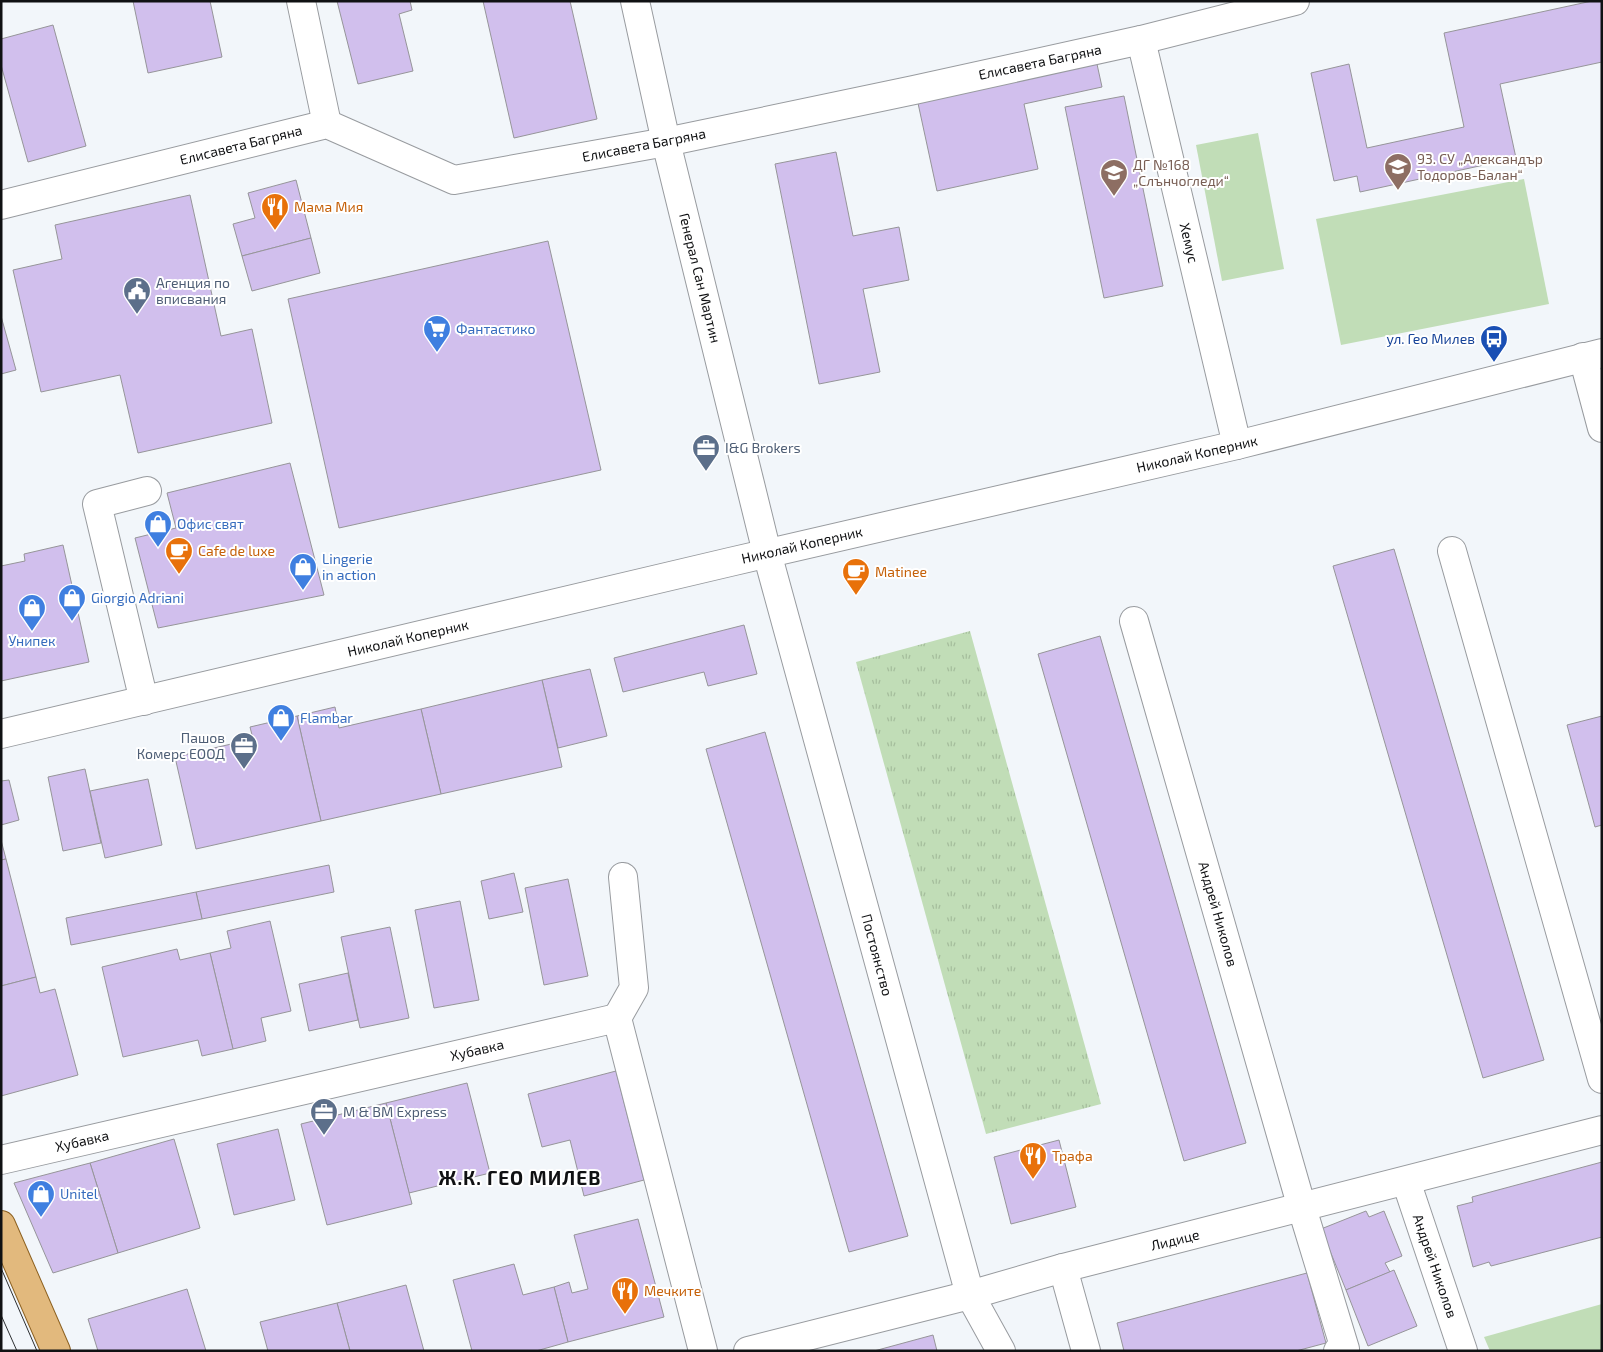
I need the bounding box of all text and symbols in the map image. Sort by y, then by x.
street label: Елисавета Багряна [977,40,1103,83]
street label: Елисавета Багряна [178,121,304,168]
street label: Елисавета Багряна [581,124,707,165]
place label: 93. СУ „Александър Тодоров-Балан“ [1417,150,1543,183]
school or university icon: 93. СУ „Александър Тодоров-Балан“ [1383,152,1413,191]
place label: ДГ №168 „Слънчогледи“ [1133,156,1229,189]
school or university icon: ДГ №168 „Слънчогледи“ [1099,158,1129,197]
restaurant icon: Мама Мия [260,192,290,231]
place label: Мама Мия [294,198,363,215]
street label: Генерал Сан Мартин [676,211,725,345]
street label: Хемус [1177,221,1202,265]
place label: Агенция по вписвания [156,274,230,307]
public building icon: Агенция по вписвания [122,276,152,315]
supermarket icon: Фантастико [422,314,452,353]
place label: Фантастико [456,320,535,337]
bus stop icon: ул. Гео Милев [1479,324,1509,363]
place label: ул. Гео Милев [1386,330,1475,347]
street label: Николай Коперник [1135,431,1260,476]
office icon: I&G Brokers [691,433,721,472]
place label: I&G Brokers [725,439,801,456]
shop icon: Офис свят [143,509,173,548]
place label: Офис свят [177,515,244,532]
street label: Николай Коперник [740,522,865,567]
cafe icon: Cafe de luxe [164,536,194,575]
place label: Cafe de luxe [198,542,275,559]
place label: Lingerie in action [322,550,376,583]
shop icon: Lingerie in action [288,552,318,591]
cafe icon: Matinee [841,557,871,596]
place label: Matinee [875,563,927,580]
shop icon: Giorgio Adriani [57,583,87,622]
place label: Giorgio Adriani [91,589,184,606]
shop icon: Унипек [17,593,47,632]
street label: Николай Коперник [346,615,471,660]
place label: Унипек [9,632,56,649]
shop icon: Flambar [266,703,296,742]
place label: Flambar [300,709,353,726]
place label: Пашов Комерс ЕООД [137,729,225,762]
office icon: Пашов Комерс ЕООД [229,731,259,770]
street label: Андрей Николов [1195,859,1242,968]
street label: Постоянство [858,912,897,998]
street label: Хубавка [448,1035,505,1064]
office icon: M & BM Express [309,1097,339,1136]
place label: M & BM Express [343,1103,447,1120]
street label: Хубавка [53,1126,110,1155]
restaurant icon: Трафа [1018,1141,1048,1180]
place label: Трафа [1052,1147,1093,1164]
district label: Ж.К. ГЕО МИЛЕВ [439,1166,601,1189]
shop icon: Unitel [26,1179,56,1218]
place label: Unitel [60,1185,99,1202]
street label: Андрей Николов [1410,1212,1461,1320]
street label: Лидице [1149,1225,1201,1254]
restaurant icon: Мечките [610,1276,640,1315]
place label: Мечките [644,1282,701,1299]

